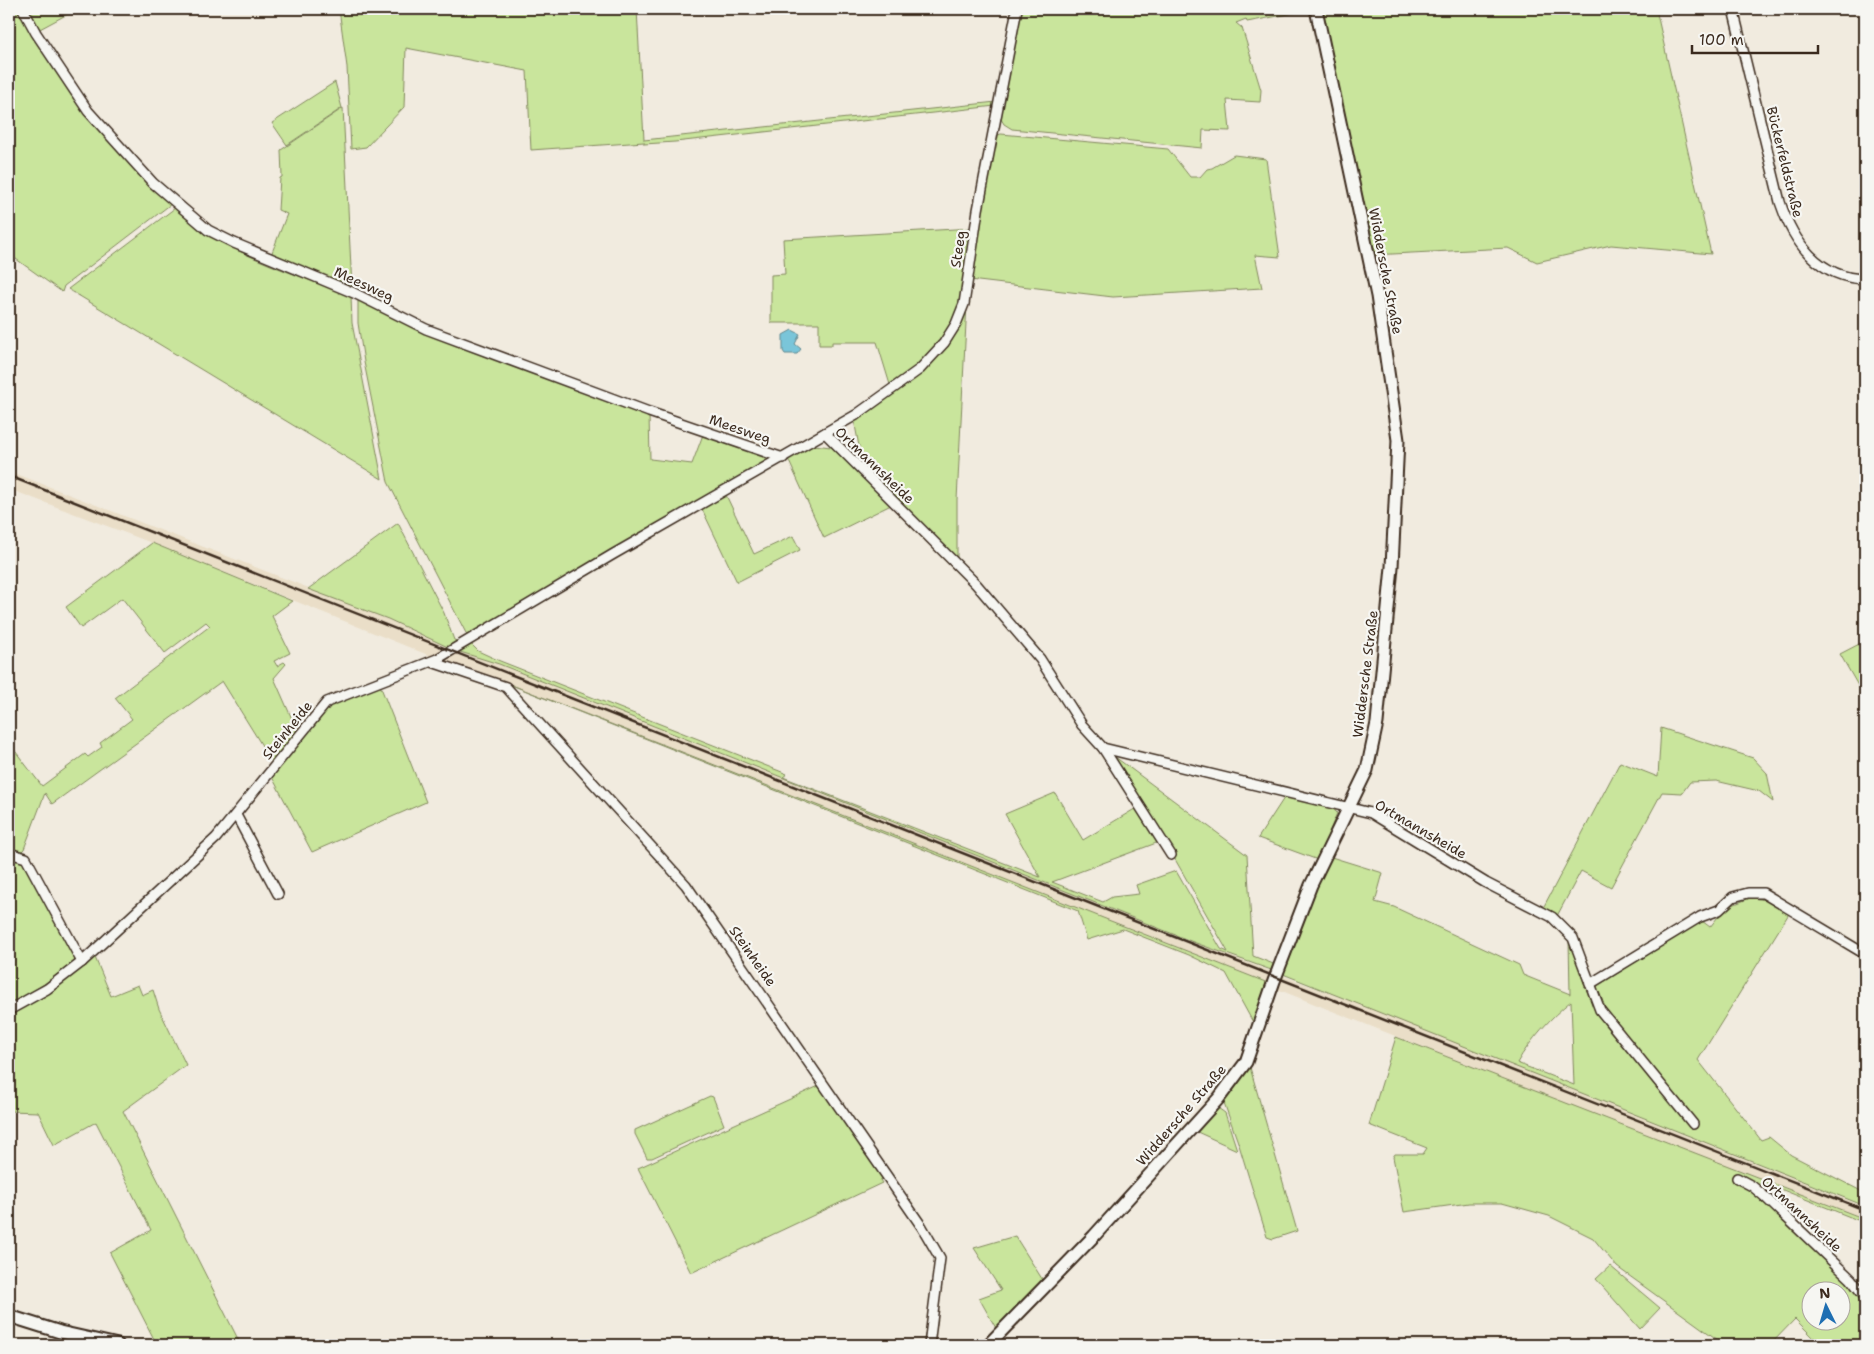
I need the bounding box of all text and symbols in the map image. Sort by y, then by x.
scale bar [1692,22,1818,54]
text: 100 m [1699,30,1744,50]
street label: Bückerfeldstraße [1763,105,1808,219]
street label: Widdersche Straße [1365,206,1407,336]
street label: Steeg [946,229,970,269]
street label: Meesweg [331,262,397,306]
street label: Meesweg [707,410,773,448]
street label: Ortmannsheide [832,423,918,507]
street label: Widdersche Straße [1348,609,1382,739]
street label: Steinheide [258,697,316,763]
street label: Ortmannsheide [1372,795,1470,863]
street label: Steinheide [726,922,781,990]
street label: Widdersche Straße [1132,1061,1230,1169]
street label: Ortmannsheide [1758,1172,1846,1256]
north arrow [1802,1282,1852,1332]
text: N [1819,1284,1831,1302]

